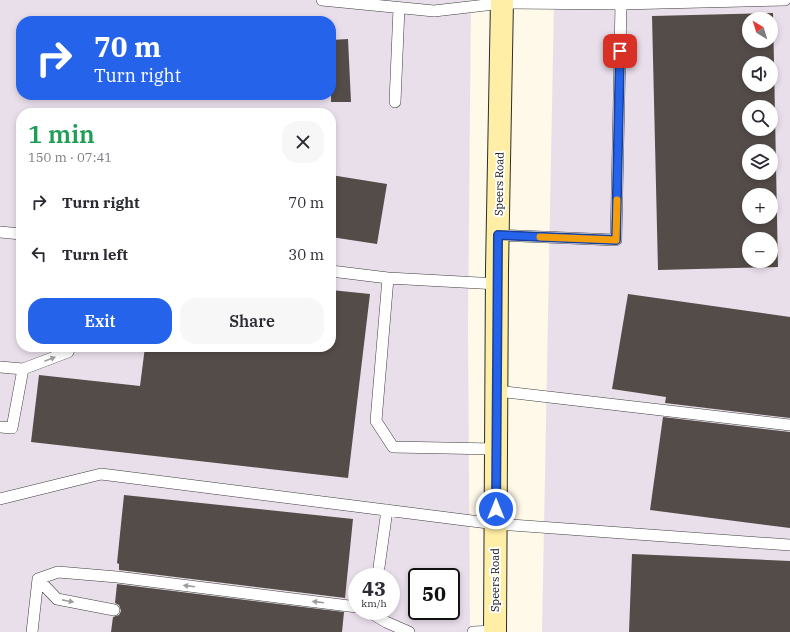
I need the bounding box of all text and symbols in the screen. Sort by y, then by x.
north arrow [742,12,778,48]
map controls [742,12,778,268]
text: 70 m [94,28,161,65]
icon: right [28,32,80,84]
pin [603,34,637,68]
icon: arrive [609,40,631,62]
button: sound [742,56,778,92]
text: Turn right [94,64,181,87]
button: search [742,100,778,136]
text: 1 min [28,118,95,150]
button: close [282,121,324,163]
button: layers [742,144,778,180]
text: 150 m · 07:41 [28,149,112,166]
street label: Speers Road [491,152,507,216]
button: + [742,188,778,224]
icon: right [28,191,50,213]
text: Turn right [62,193,140,212]
text: 70 m [288,193,324,212]
button: − [742,232,778,268]
icon: left [28,243,50,265]
text: Turn left [62,245,128,264]
text: 30 m [288,245,324,264]
button: Exit [28,298,172,344]
button: Share [180,298,324,344]
one-way arrow [45,355,57,361]
position arrow [475,488,517,530]
street label: Speers Road [488,548,502,612]
speed limit sign: 50 [408,568,460,620]
text: 43 [362,575,386,602]
one-way arrow [183,583,195,589]
text: km/h [361,597,387,610]
one-way arrow [62,598,74,604]
one-way arrow [312,599,324,605]

